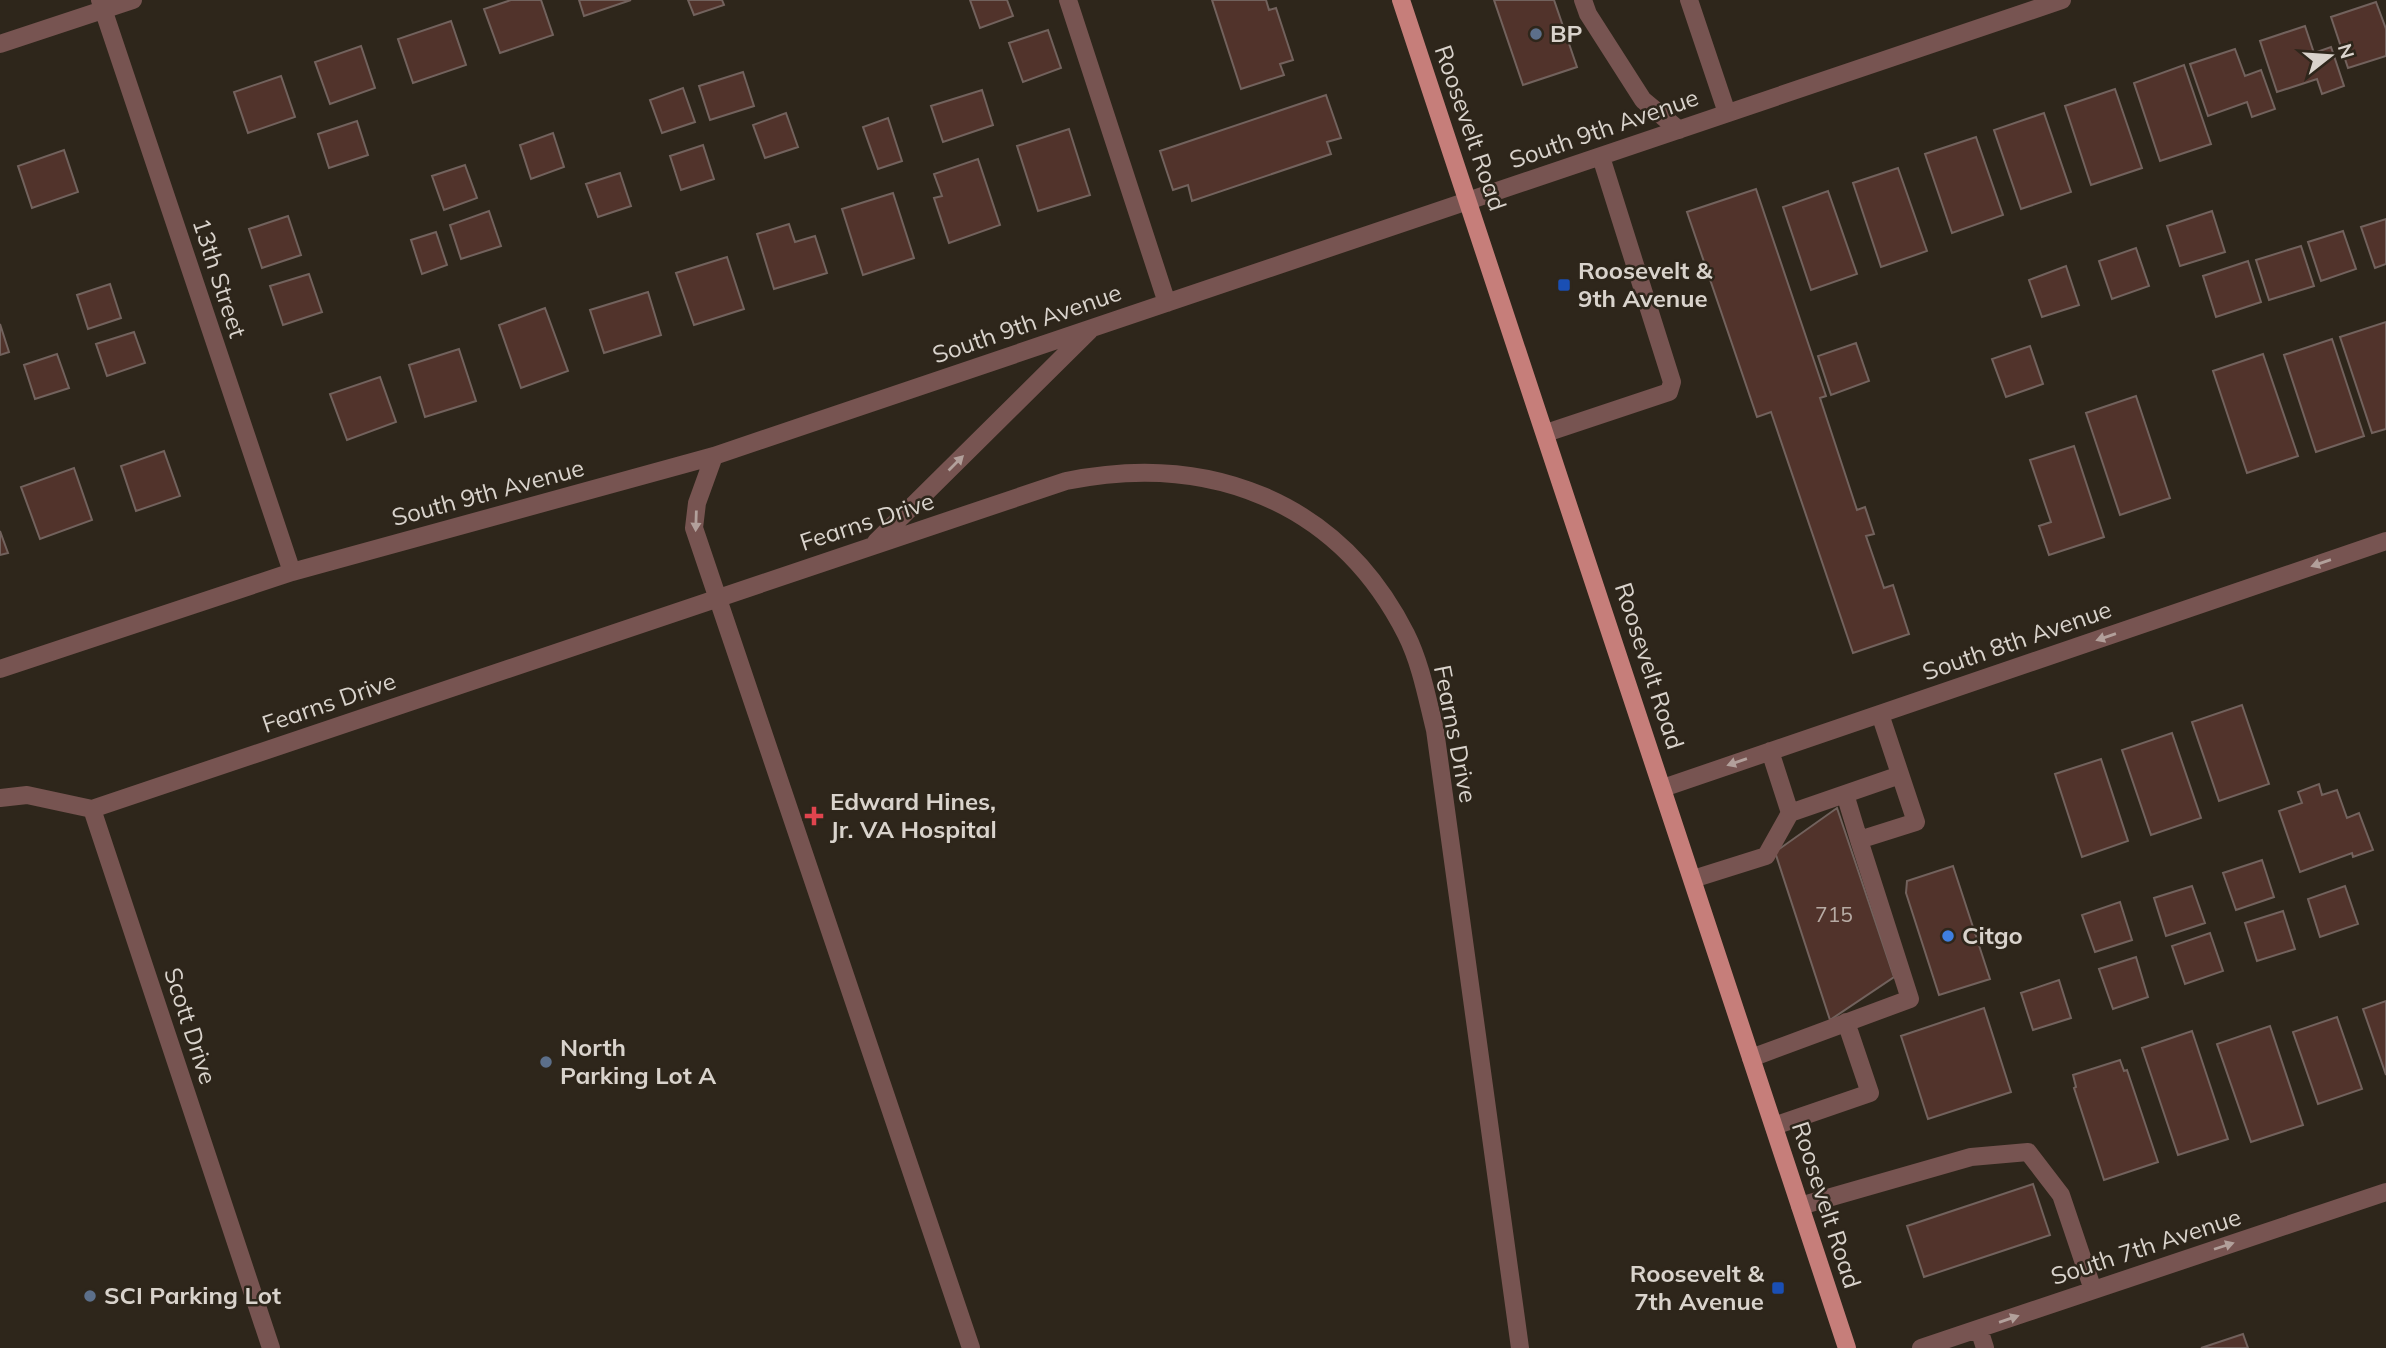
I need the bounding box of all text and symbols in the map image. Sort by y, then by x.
place label: BP [1550,18,1583,48]
north arrow [2295,21,2365,91]
marker: BP [1528,26,1544,42]
street label: Roosevelt Road [1429,41,1513,215]
text: N [2333,41,2360,61]
street label: South 9th Avenue [1505,82,1702,174]
street label: 13th Street [187,214,253,341]
place label: Roosevelt & 9th Avenue [1578,255,1713,313]
street label: South 9th Avenue [928,277,1125,369]
marker: Roosevelt & 9th Avenue [1556,277,1572,293]
street label: South 9th Avenue [388,452,587,532]
one-way arrow [947,455,964,471]
street label: Fearns Drive [796,485,938,557]
one-way arrow [690,510,701,532]
one-way arrow [2311,558,2332,569]
street label: Roosevelt Road [1609,579,1691,753]
street label: South 8th Avenue [1918,594,2115,686]
one-way arrow [2095,632,2116,643]
street label: Fearns Drive [1428,663,1484,805]
street label: Fearns Drive [258,665,399,739]
one-way arrow [1727,757,1748,768]
place label: Edward Hines, Jr. VA Hospital [830,786,997,844]
marker: Edward Hines, Jr. VA Hospital [804,806,824,826]
house number: 715 [1815,901,1853,927]
place label: Citgo [1962,920,2023,950]
marker: Citgo [1940,928,1956,944]
street label: Scott Drive [158,964,224,1088]
place label: North Parking Lot A [560,1032,716,1090]
marker: North Parking Lot A [538,1054,554,1070]
street label: Roosevelt Road [1786,1118,1868,1292]
street label: South 7th Avenue [2047,1201,2244,1291]
one-way arrow [2214,1240,2235,1251]
place label: Roosevelt & 7th Avenue [1630,1258,1764,1316]
place label: SCI Parking Lot [104,1280,281,1310]
marker: Roosevelt & 7th Avenue [1770,1280,1786,1296]
marker: SCI Parking Lot [82,1288,98,1304]
one-way arrow [1998,1313,2019,1324]

